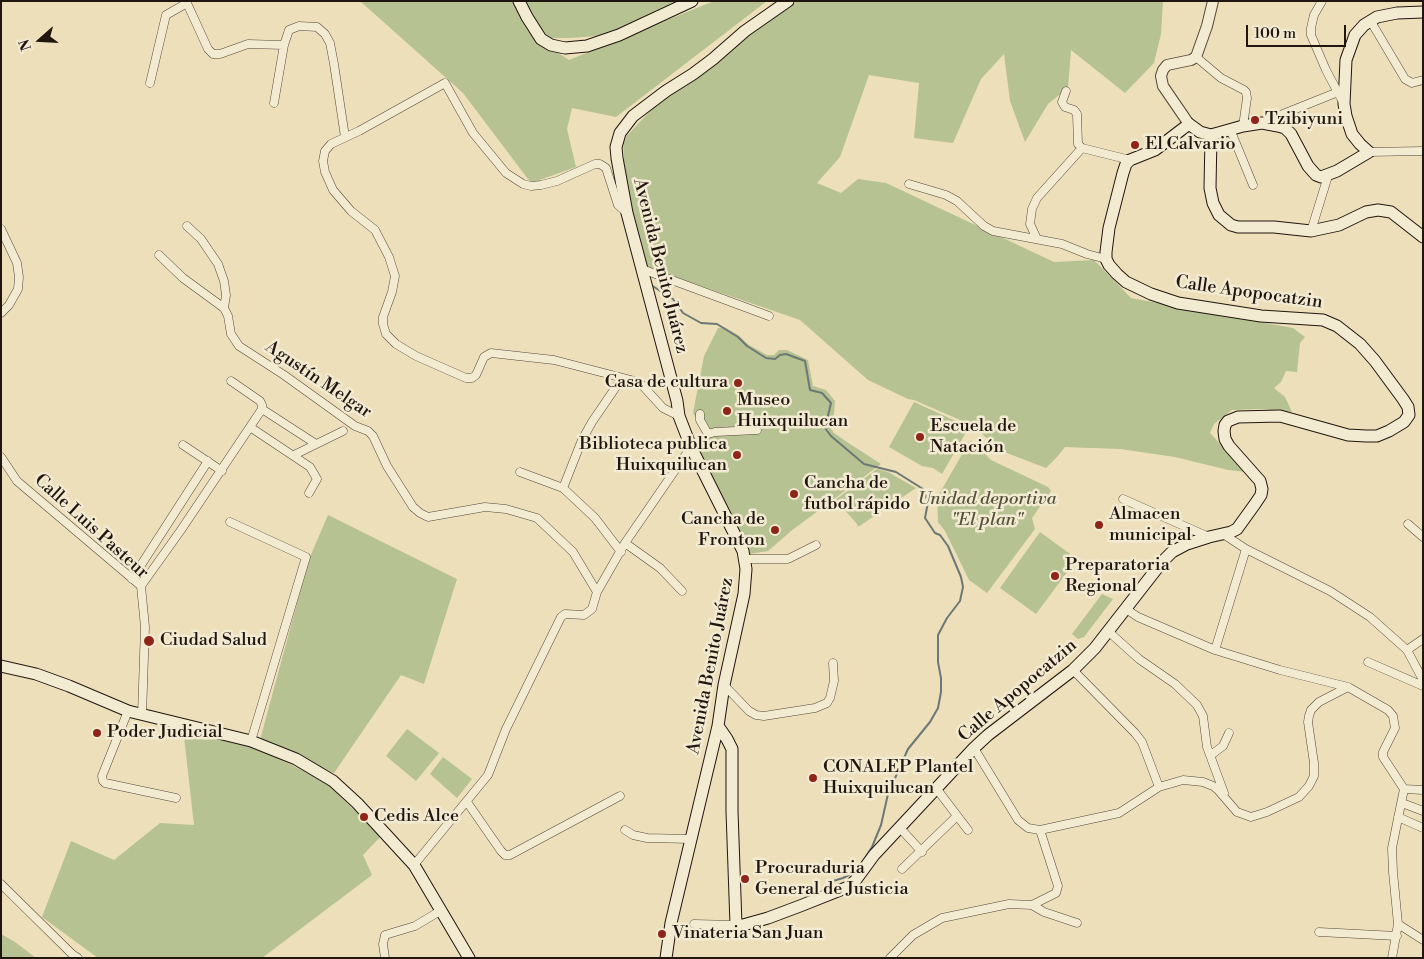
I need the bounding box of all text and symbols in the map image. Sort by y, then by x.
north arrow [15,15,65,65]
scale bar [1249,15,1349,47]
text: 100 m [1254,24,1296,43]
text: N [16,37,36,53]
place label: Tzibiyuni [1265,109,1343,131]
marker: Tzibiyuni [1249,114,1261,126]
place label: El Calvario [1145,134,1236,156]
marker: El Calvario [1129,139,1141,151]
street label: Avenida Benito Juárez [628,176,692,356]
street label: Calle Apopocatzin [1174,272,1324,314]
street label: Agustín Melgar [261,336,375,424]
place label: Casa de cultura [605,372,728,394]
marker: Casa de cultura [732,377,744,389]
place label: Museo Huixquilucan [737,390,848,432]
marker: Museo Huixquilucan [721,405,733,417]
place label: Escuela de Natación [930,416,1016,458]
marker: Escuela de Natación [914,431,926,443]
place label: Biblioteca publica Huixquilucan [579,434,727,476]
marker: Biblioteca publica Huixquilucan [731,449,743,461]
street label: Calle Luis Pasteur [29,470,153,584]
place label: Cancha de futbol rápido [804,473,910,516]
marker: Cancha de futbol rápido [788,488,800,500]
park label: Unidad deportiva "El plan" [918,489,1056,532]
place label: Almacen municipal [1109,504,1192,546]
place label: Cancha de Fronton [681,509,765,552]
marker: Almacen municipal [1093,519,1105,531]
marker: Cancha de Fronton [769,524,781,536]
place label: Preparatoria Regional [1065,555,1170,598]
marker: Preparatoria Regional [1049,570,1061,582]
street label: Avenida Benito Juárez [683,576,739,756]
place label: Ciudad Salud [160,630,267,652]
marker: Ciudad Salud [142,634,156,648]
street label: Calle Apopocatzin [954,635,1082,747]
place label: Poder Judicial [107,722,223,744]
marker: Poder Judicial [91,727,103,739]
place label: CONALEP Plantel Huixquilucan [823,757,973,800]
marker: CONALEP Plantel Huixquilucan [807,772,819,784]
place label: Cedis Alce [374,806,459,828]
marker: Cedis Alce [358,811,370,823]
place label: Procuraduria General de Justicia [755,858,908,901]
marker: Procuraduria General de Justicia [739,873,751,885]
place label: Vinateria San Juan [672,923,824,945]
marker: Vinateria San Juan [656,928,668,940]

